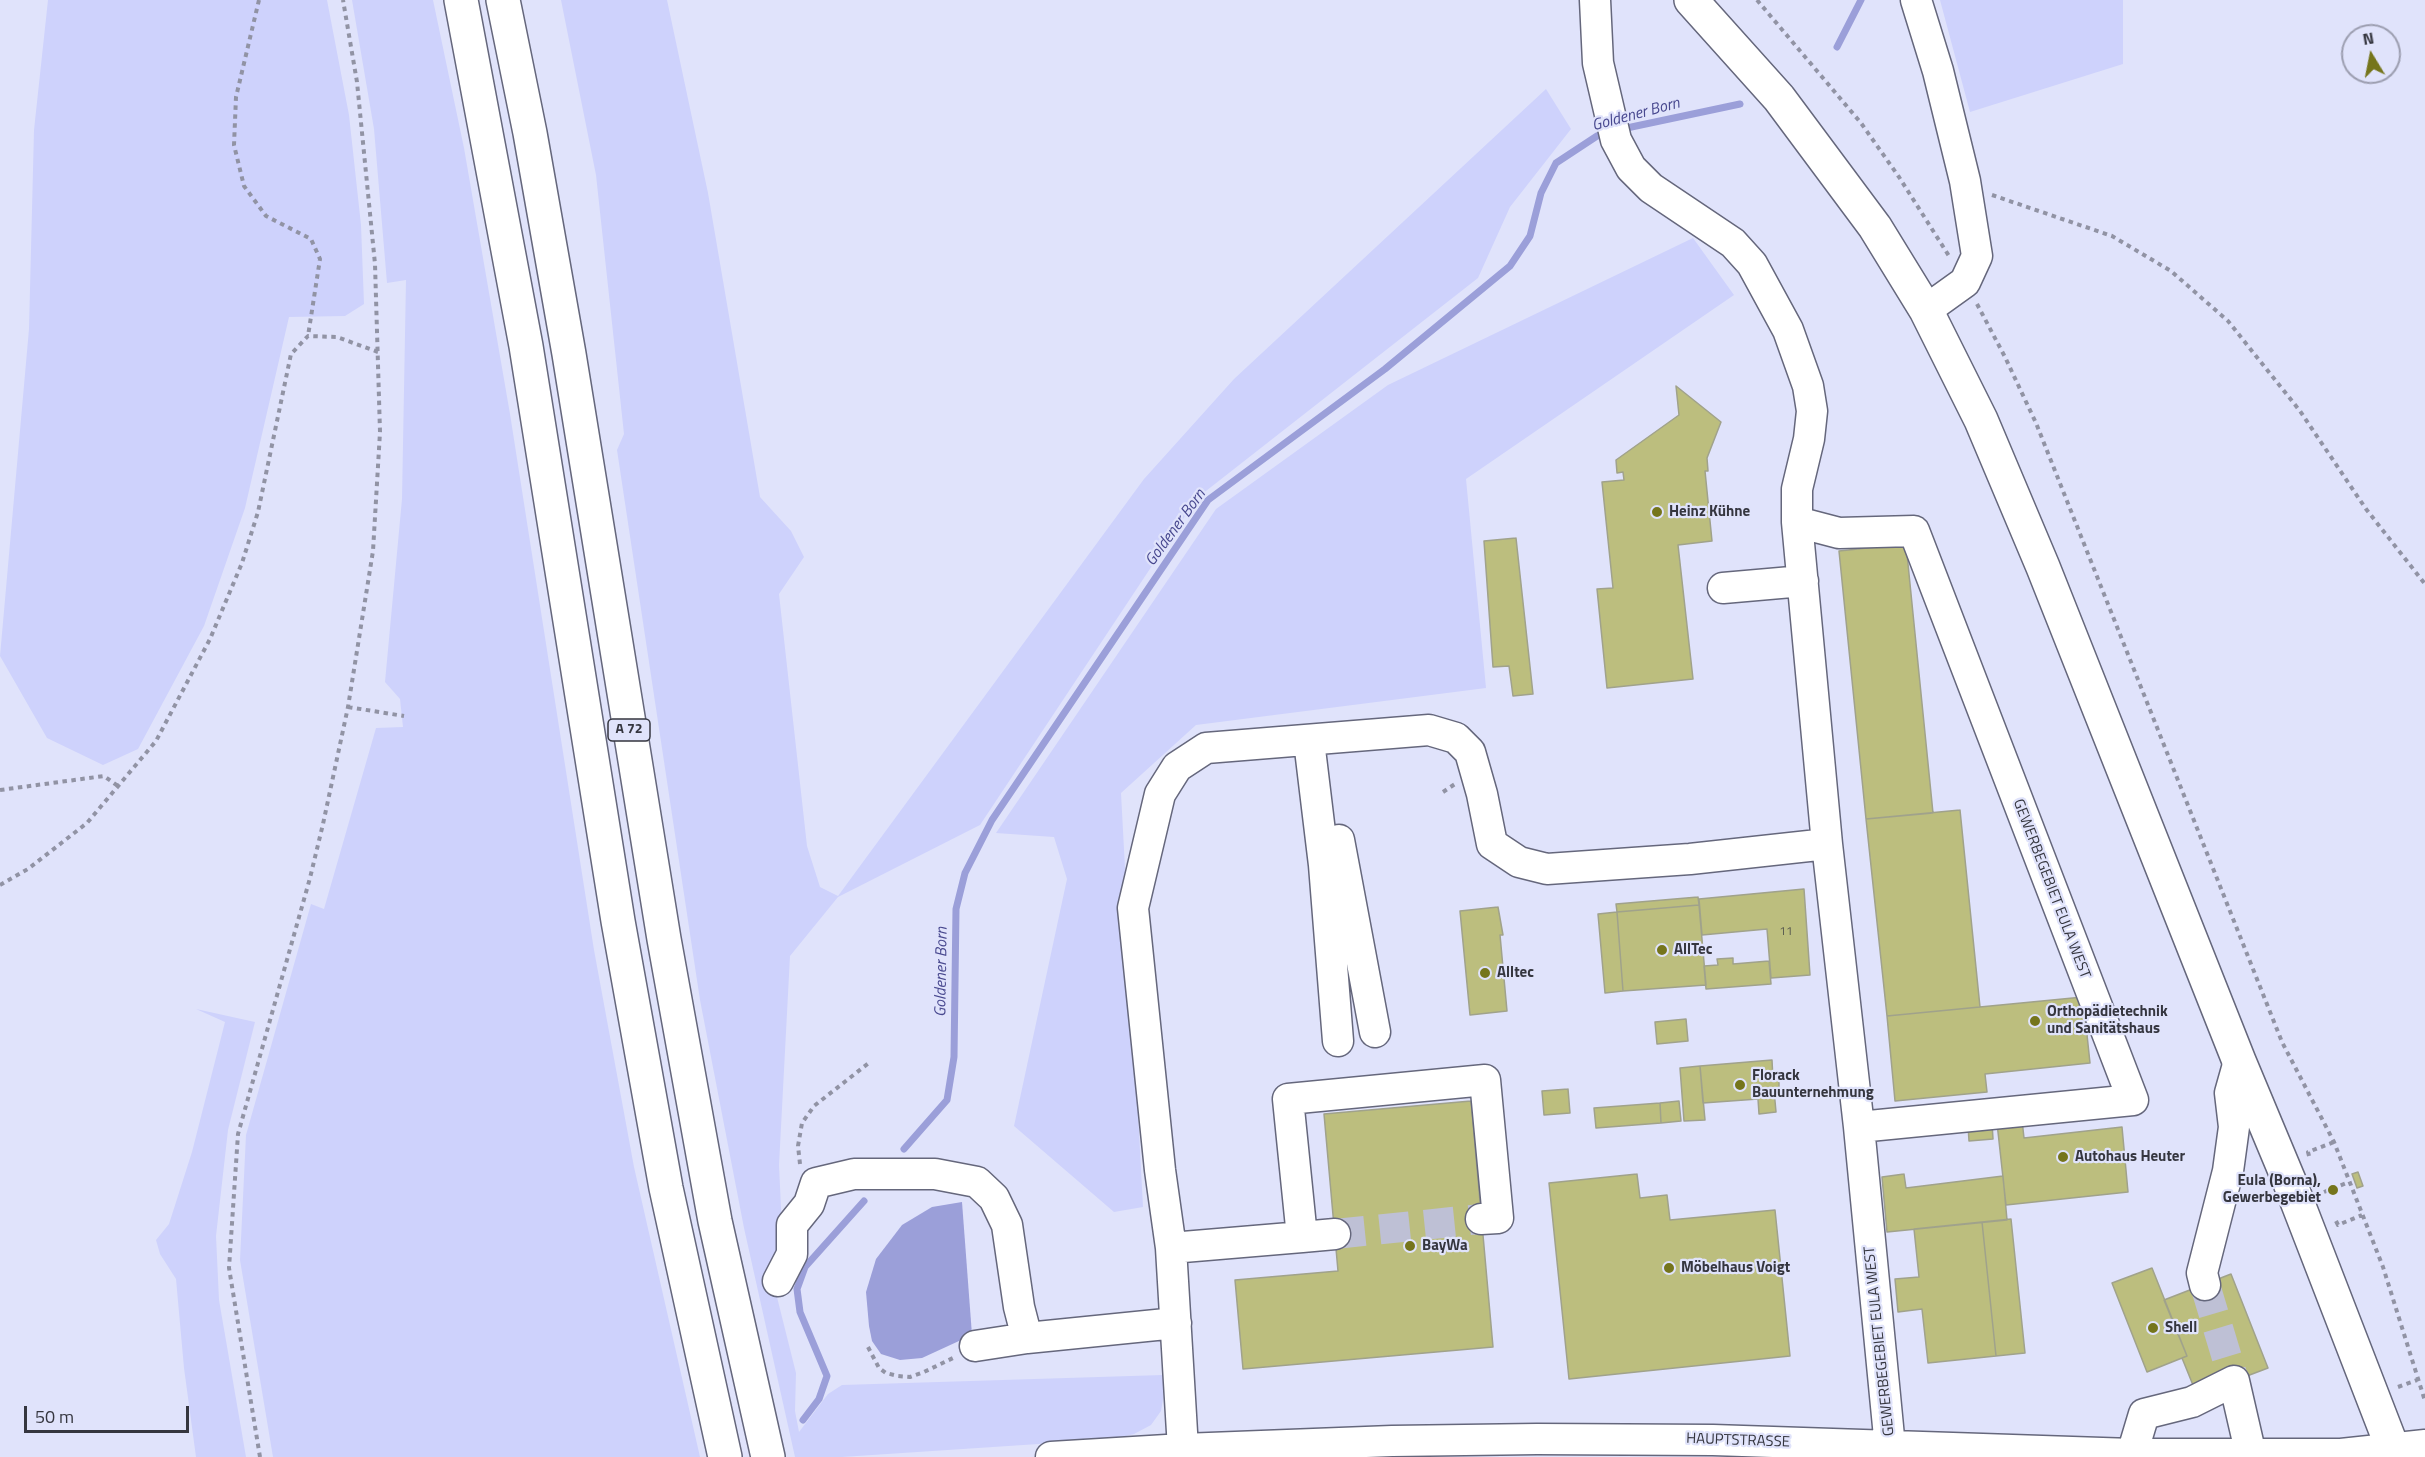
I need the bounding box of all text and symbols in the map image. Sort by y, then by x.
north arrow [2341,24,2401,84]
text: N [2361,25,2376,51]
water label: Goldener Born [1590,94,1682,136]
water label: Goldener Born [1142,486,1210,570]
place label: Heinz Kühne [1669,503,1750,521]
marker: Heinz Kühne [1650,505,1664,519]
road number: A 72 [608,719,650,741]
street label: GEWERBEGEBIET EULA WEST [2008,797,2094,981]
house number: 11 [1779,925,1793,939]
water label: Goldener Born [932,927,952,1017]
place label: AllTec [1674,941,1712,959]
marker: AllTec [1655,943,1669,957]
place label: Alltec [1497,964,1534,982]
marker: Alltec [1478,966,1492,980]
place label: Orthopädietechnik und Sanitätshaus [2047,1003,2168,1038]
marker: Orthopädietechnik und Sanitätshaus [2028,1014,2042,1028]
place label: Florack Bauunternehmung [1752,1067,1874,1102]
marker: Florack Bauunternehmung [1733,1078,1747,1092]
place label: Autohaus Heuter [2075,1148,2185,1166]
marker: Autohaus Heuter [2056,1150,2070,1164]
place label: Eula (Borna), Gewerbegebiet [2223,1172,2321,1207]
marker: Eula (Borna), Gewerbegebiet [2326,1183,2340,1197]
place label: BayWa [1422,1237,1468,1255]
marker: BayWa [1403,1239,1417,1253]
street label: GEWERBEGEBIET EULA WEST [1861,1245,1899,1437]
place label: Möbelhaus Voigt [1681,1259,1790,1277]
marker: Möbelhaus Voigt [1662,1261,1676,1275]
place label: Shell [2165,1319,2197,1337]
marker: Shell [2146,1321,2160,1335]
scale bar [27,1394,192,1432]
text: 50 m [35,1403,74,1430]
street label: HAUPTSTRASSE [1686,1430,1790,1452]

